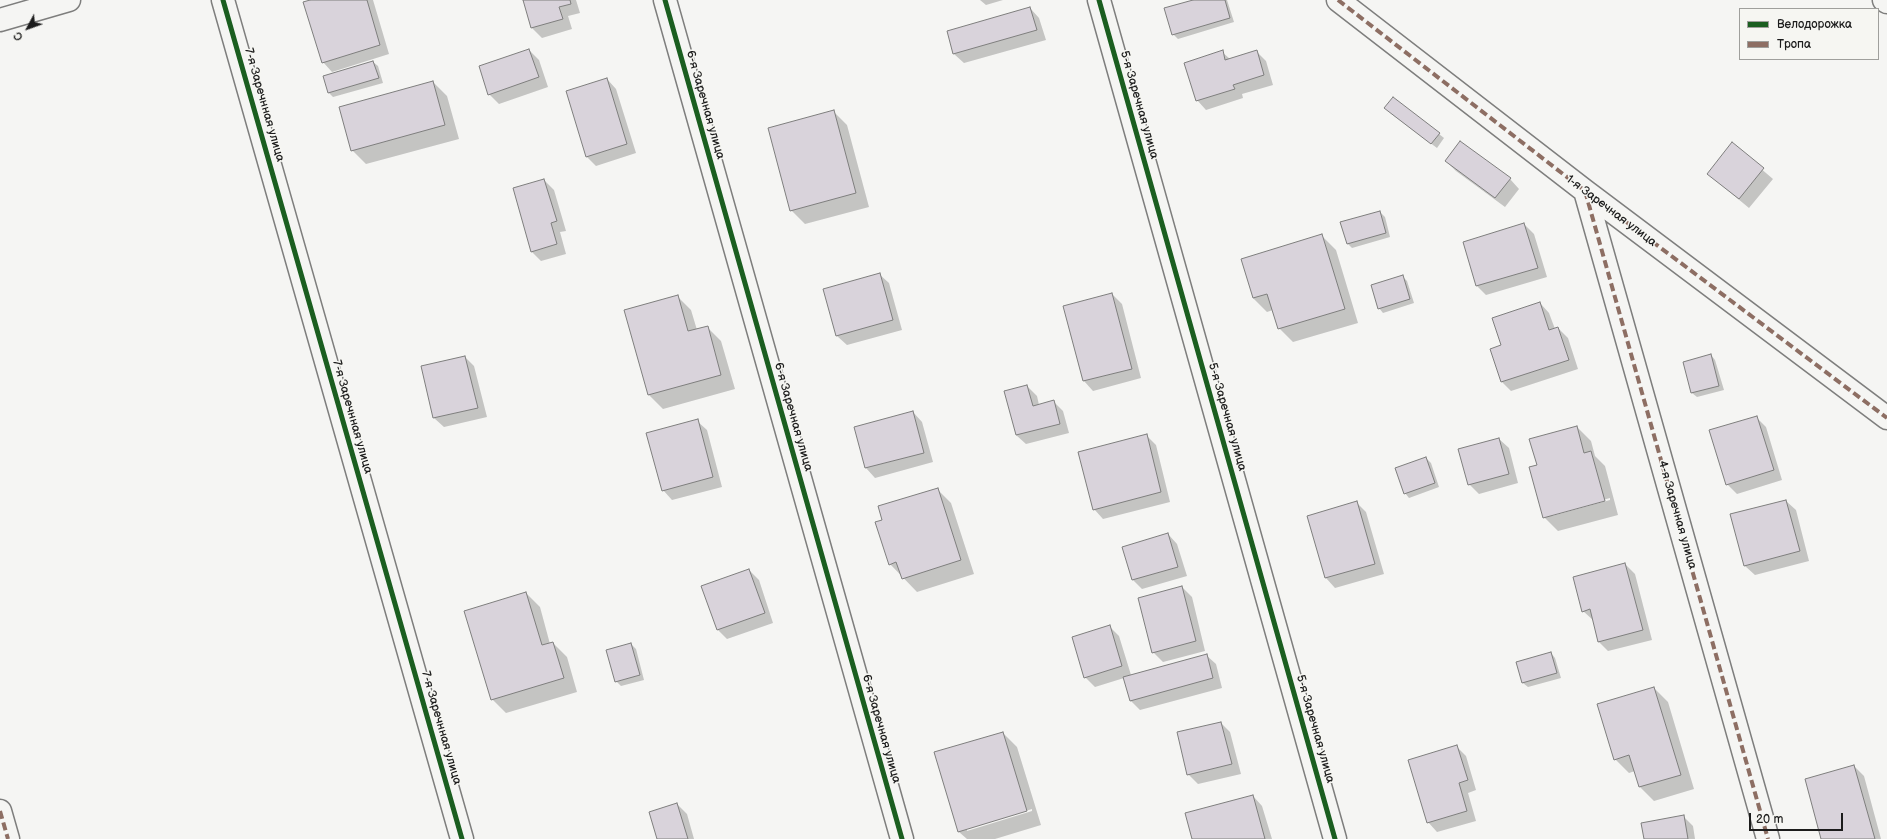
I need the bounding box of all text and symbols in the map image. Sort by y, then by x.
north arrow [8,8,48,48]
legend [1739,8,1879,60]
text: Велодорожка [1777,17,1852,32]
text: С [11,29,26,43]
text: Тропа [1777,37,1811,52]
street label: 7-я Заречнная улица [241,46,287,164]
street label: 6-я Заречная улица [683,49,727,161]
street label: 5-я Заречная улица [1117,49,1161,161]
street label: 1-я Заречная улица [1563,172,1659,250]
street label: 7-я Заречнная улица [329,358,375,476]
street label: 6-я Заречная улица [771,361,815,473]
street label: 5-я Заречная улица [1205,361,1249,473]
street label: 4-я Заречная улица [1655,459,1699,571]
street label: 7-я Заречнная улица [418,669,464,787]
street label: 6-я Заречная улица [859,673,903,785]
street label: 5-я Заречная улица [1293,673,1337,785]
scale bar [1751,805,1845,831]
text: 20 m [1756,812,1783,827]

